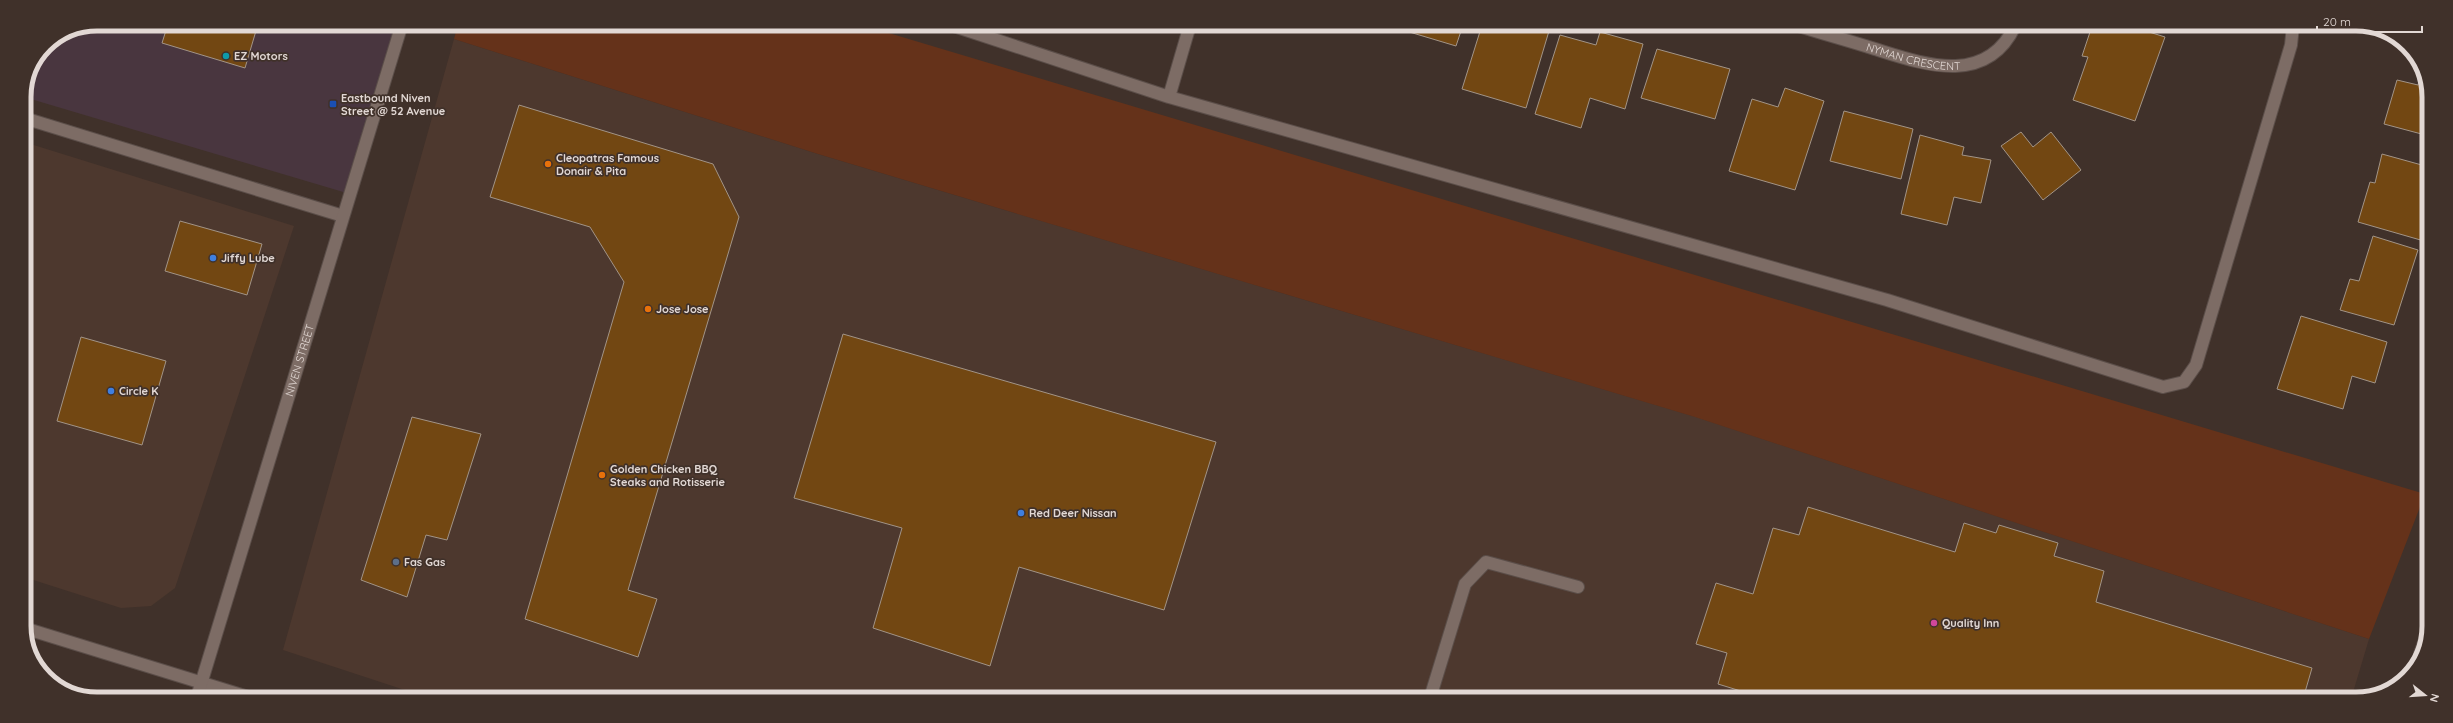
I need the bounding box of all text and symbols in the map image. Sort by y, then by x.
scale bar [2317,8,2422,34]
text: 20 m [2323,14,2351,29]
street label: NYMAN CRESCENT [1865,40,1961,73]
place label: EZ Motors [234,49,288,63]
marker: EZ Motors [221,51,231,61]
place label: Eastbound Niven Street @ 52 Avenue [341,91,446,118]
marker: Eastbound Niven Street @ 52 Avenue [328,99,338,109]
place label: Cleopatras Famous Donair & Pita [556,151,659,178]
marker: Cleopatras Famous Donair & Pita [543,159,553,169]
place label: Jiffy Lube [221,251,275,265]
marker: Jiffy Lube [208,253,218,263]
place label: Jose Jose [656,302,709,316]
marker: Jose Jose [643,304,653,314]
street label: NIVEN STREET [282,322,317,398]
place label: Circle K [119,384,158,398]
marker: Circle K [106,386,116,396]
place label: Golden Chicken BBQ Steaks and Rotisserie [610,462,725,489]
marker: Golden Chicken BBQ Steaks and Rotisserie [597,470,607,480]
place label: Red Deer Nissan [1029,506,1117,520]
marker: Red Deer Nissan [1016,508,1026,518]
place label: Fas Gas [404,555,445,569]
marker: Fas Gas [391,557,401,567]
place label: Quality Inn [1942,616,1999,630]
marker: Quality Inn [1929,618,1939,628]
north arrow [2405,675,2445,715]
text: N [2427,692,2442,704]

